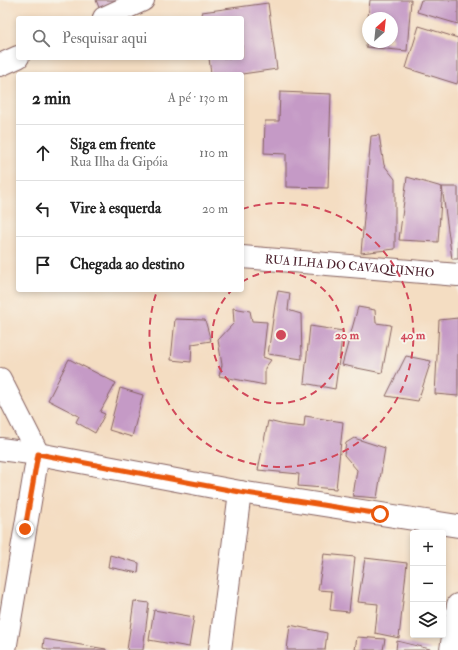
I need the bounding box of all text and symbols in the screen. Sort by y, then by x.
north arrow [362,12,398,48]
search box [16,16,244,60]
icon: search [30,27,52,49]
text: Pesquisar aqui [62,29,147,48]
text: 2 min [32,88,71,109]
text: A pé · 130 m [168,90,228,106]
text: Siga em frente [70,135,156,154]
icon: ahead [32,142,54,164]
text: 110 m [199,145,228,161]
text: Rua Ilha da Gipóia [70,154,168,170]
icon: left [32,198,54,220]
text: Vire à esquerda [70,199,161,218]
text: 20 m [202,201,228,217]
street label: RUA ILHA DO CAVAQUINHO [264,251,435,281]
icon: arrive [32,254,54,276]
text: Chegada ao destino [70,255,185,274]
centre of rings [274,328,288,342]
text: 20 m [335,328,360,343]
text: 40 m [400,328,426,343]
route start [371,505,389,523]
route end [16,520,34,538]
map controls [410,530,446,638]
button: + [410,530,446,566]
button: − [410,566,446,602]
button: layers [410,602,446,638]

